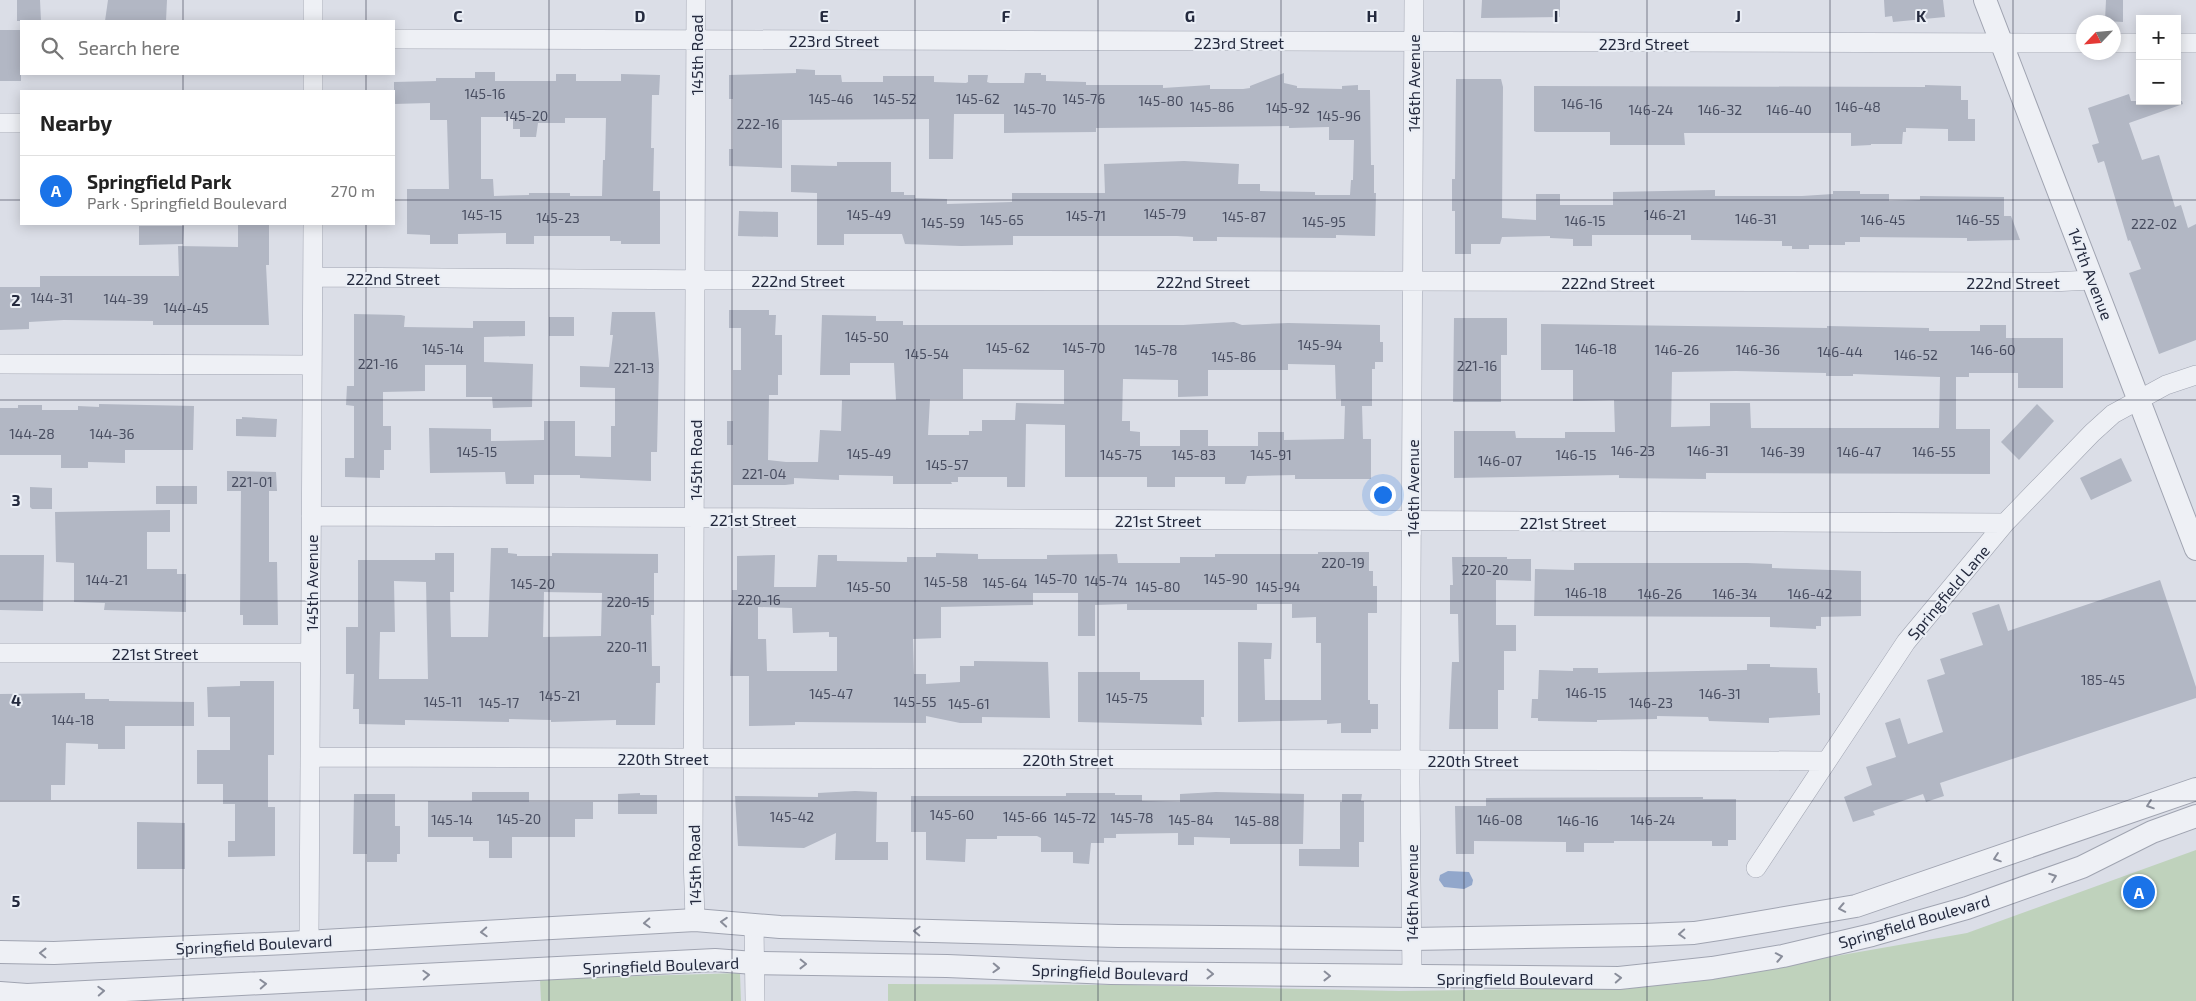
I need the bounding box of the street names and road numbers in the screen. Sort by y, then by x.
street label: 145th Road [687,15,706,95]
street label: 223rd Street [789,31,879,50]
street label: 223rd Street [1194,33,1284,52]
street label: 146th Avenue [1404,34,1423,132]
street label: 223rd Street [1599,34,1689,53]
street label: 147th Avenue [2065,226,2117,322]
street label: 222nd Street [346,269,440,288]
street label: 222nd Street [751,271,845,290]
street label: 222nd Street [1156,272,1250,291]
street label: 222nd Street [1561,273,1655,292]
street label: 222nd Street [1966,273,2060,292]
street label: 145th Road [686,420,705,500]
street label: 146th Avenue [1403,439,1422,537]
street label: 221st Street [710,510,796,529]
street label: 221st Street [1115,511,1201,530]
street label: 221st Street [1520,513,1606,532]
street label: 145th Avenue [302,535,321,631]
street label: Springfield Lane [1903,541,1993,643]
street label: 221st Street [112,644,198,663]
street label: 220th Street [617,749,709,768]
street label: 220th Street [1022,750,1114,769]
street label: 220th Street [1427,751,1519,770]
street label: 145th Road [684,825,704,905]
street label: 146th Avenue [1402,844,1421,942]
street label: Springfield Boulevard [1836,890,1992,952]
street label: Springfield Boulevard [175,930,333,958]
street label: Springfield Boulevard [582,953,740,977]
street label: Springfield Boulevard [1031,960,1189,984]
street label: Springfield Boulevard [1437,969,1593,988]

